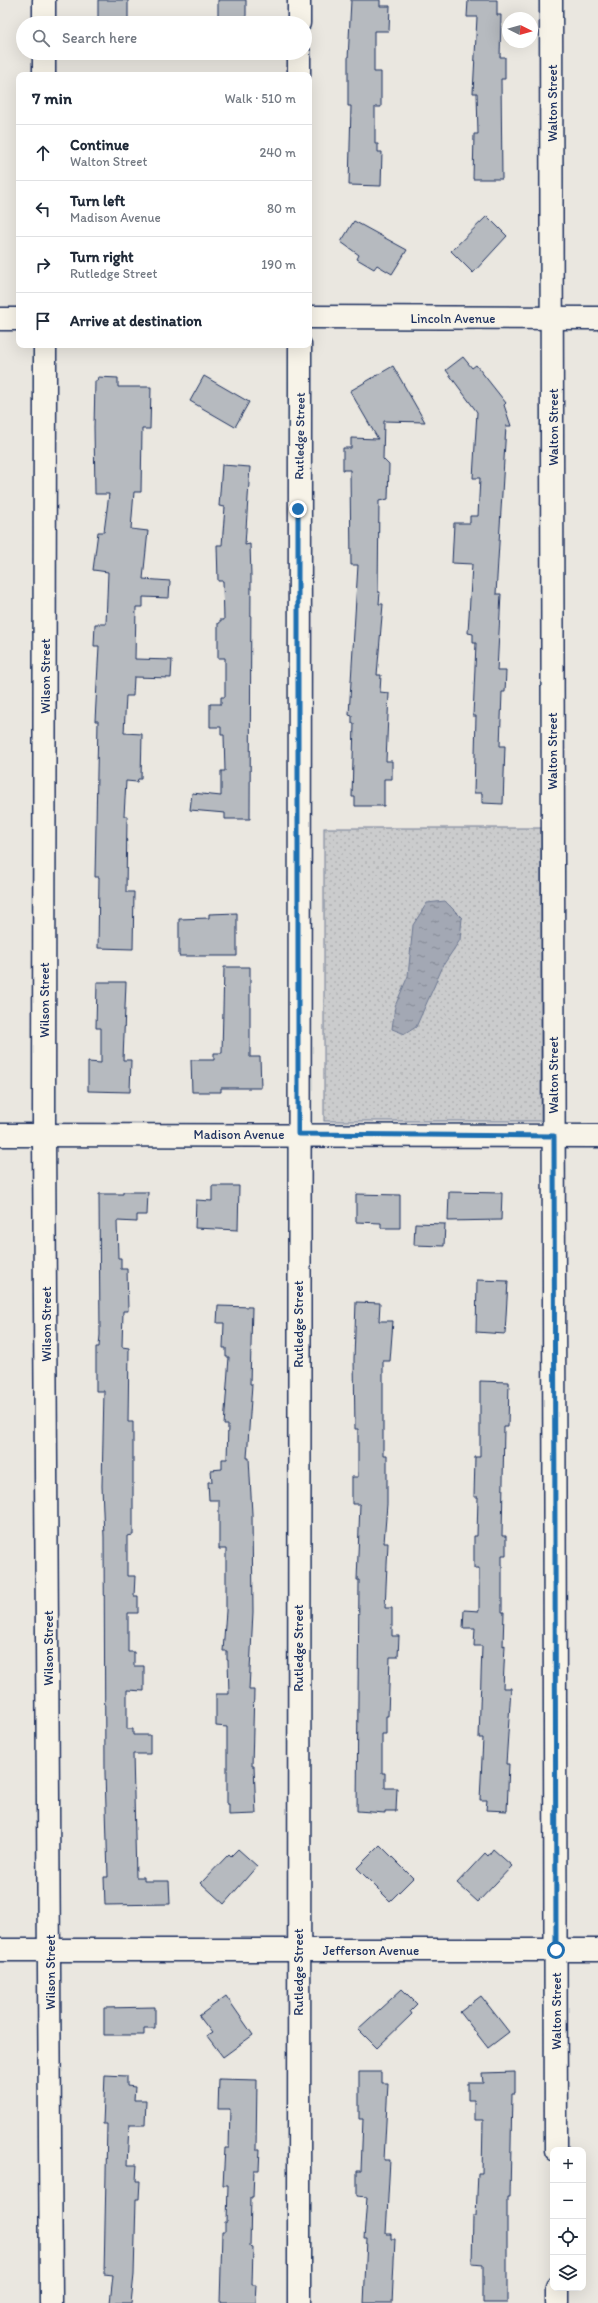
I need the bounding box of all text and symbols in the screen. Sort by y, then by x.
north arrow [502,12,538,48]
search box [16,16,312,60]
icon: search [30,27,52,49]
text: Search here [62,29,137,47]
street label: Walton Street [545,64,560,142]
text: 7 min [32,88,72,108]
text: Walk · 510 m [225,91,296,106]
text: Continue [70,136,129,154]
icon: ahead [32,142,54,164]
text: 240 m [259,145,296,160]
text: Walton Street [70,154,147,169]
text: Turn left [70,192,125,210]
icon: left [32,198,54,220]
text: 80 m [267,201,296,216]
text: Madison Avenue [70,210,161,225]
text: Turn right [70,248,134,266]
icon: right [32,254,54,276]
text: 190 m [261,257,296,272]
text: Rutledge Street [70,266,157,281]
icon: arrive [32,310,54,332]
street label: Lincoln Avenue [410,311,496,326]
text: Arrive at destination [70,312,202,330]
street label: Walton Street [546,388,561,466]
street label: Rutledge Street [291,392,308,480]
route end [289,500,307,518]
street label: Wilson Street [38,638,53,714]
street label: Walton Street [545,712,560,790]
street label: Wilson Street [37,962,52,1038]
street label: Walton Street [546,1036,561,1114]
street label: Madison Avenue [194,1127,284,1142]
street label: Rutledge Street [291,1280,306,1368]
street label: Wilson Street [39,1286,54,1362]
street label: Rutledge Street [291,1604,306,1692]
street label: Wilson Street [41,1610,56,1686]
street label: Rutledge Street [291,1928,306,2016]
street label: Wilson Street [43,1934,58,2010]
route start [547,1941,565,1959]
street label: Jefferson Avenue [323,1943,419,1958]
street label: Walton Street [549,1972,564,2050]
map controls [550,2147,586,2291]
button: + [550,2147,586,2183]
button: − [550,2183,586,2219]
button: locate [550,2219,586,2255]
button: layers [550,2255,586,2291]

